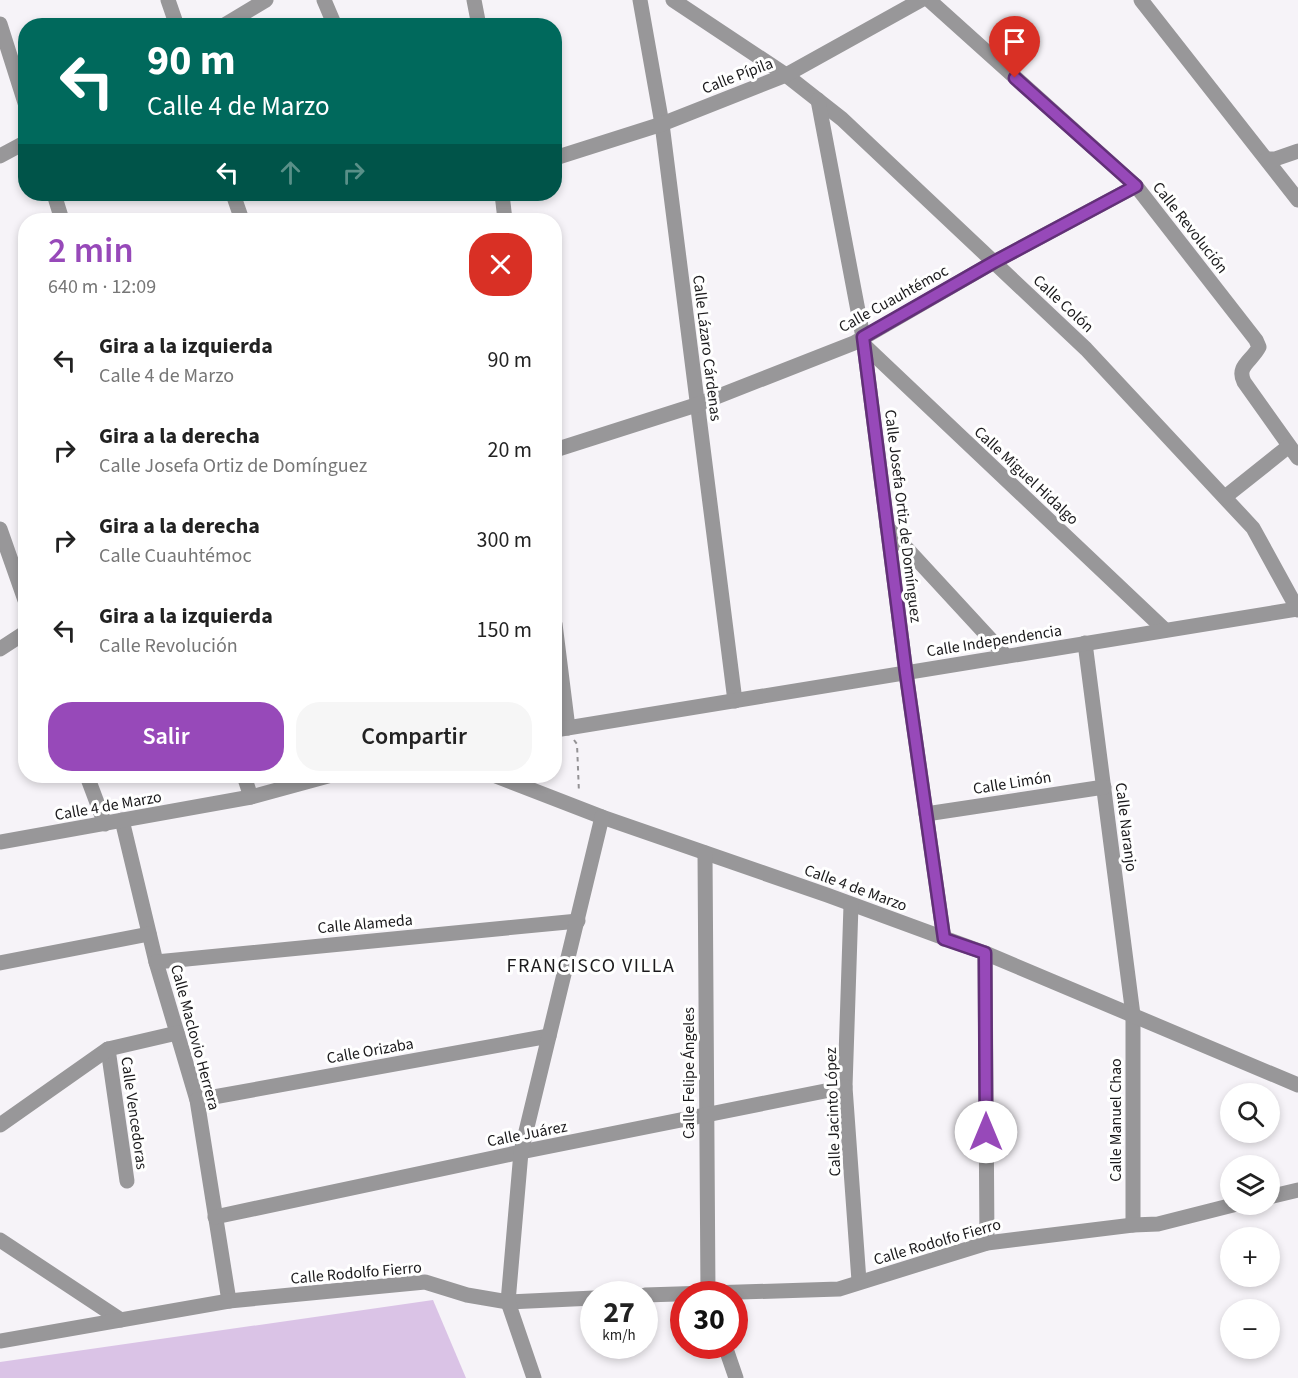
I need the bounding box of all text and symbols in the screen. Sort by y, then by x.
pin [989,16,1040,78]
icon: arrive [998,25,1031,58]
text: 90 m [147,31,236,91]
icon: left [48,42,126,120]
street label: Calle Pípila [699,52,776,100]
text: Calle 4 de Marzo [147,87,330,126]
icon: left [211,156,244,189]
icon: ahead [274,156,307,189]
icon: right [337,156,370,189]
street label: Calle Revolución [1147,177,1233,278]
text: 2 min [48,225,134,276]
button: close [469,233,532,296]
street label: Calle Cuauhtémoc [835,260,952,338]
street label: Calle Colón [1028,270,1099,338]
text: 640 m · 12:09 [48,273,156,301]
street label: Calle Lázaro Cárdenas [687,274,727,423]
text: Gira a la izquierda [99,330,273,362]
icon: left [48,344,81,377]
text: 90 m [487,344,532,376]
text: Calle 4 de Marzo [99,362,234,390]
street label: Calle Josefa Ortiz de Domínguez [879,408,927,624]
text: Gira a la derecha [99,420,260,452]
street label: Calle Miguel Hidalgo [969,421,1084,530]
icon: right [48,434,81,467]
text: 20 m [487,434,532,466]
text: Calle Josefa Ortiz de Domínguez [99,452,367,480]
text: Gira a la derecha [99,510,260,542]
icon: right [48,524,81,557]
text: 300 m [477,524,532,556]
text: Calle Cuauhtémoc [99,542,252,570]
text: Gira a la izquierda [99,600,273,632]
icon: left [48,614,81,647]
text: 150 m [477,614,532,646]
street label: Calle Independencia [925,619,1063,663]
text: Calle Revolución [99,632,238,660]
button: Salir [48,702,284,771]
button: Compartir [296,702,532,771]
street label: Calle Limón [971,766,1053,800]
street label: Calle Naranjo [1110,781,1142,873]
street label: Calle 4 de Marzo [53,786,163,826]
street label: Calle 4 de Marzo [801,859,910,917]
street label: Calle Alameda [317,909,414,939]
district label: FRANCISCO VILLA [507,952,675,980]
street label: Calle Maclovio Herrera [165,962,225,1113]
street label: Calle Felipe Ángeles [678,1007,700,1139]
street label: Calle Orizaba [325,1033,415,1069]
street label: Calle Jacinto López [820,1047,846,1177]
street label: Calle Vencedoras [115,1055,153,1171]
street label: Calle Manuel Chao [1105,1058,1127,1182]
map controls [1220,1083,1280,1359]
button: search [1220,1083,1280,1143]
position arrow [954,1100,1018,1164]
street label: Calle Juárez [485,1115,569,1153]
button: layers [1220,1155,1280,1215]
street label: Calle Rodolfo Fierro [871,1213,1004,1271]
button: + [1220,1227,1280,1287]
street label: Calle Rodolfo Fierro [290,1256,423,1290]
speed limit sign: 30 [670,1281,748,1359]
text: 27 [603,1291,635,1334]
button: − [1220,1299,1280,1359]
text: km/h [602,1325,636,1346]

